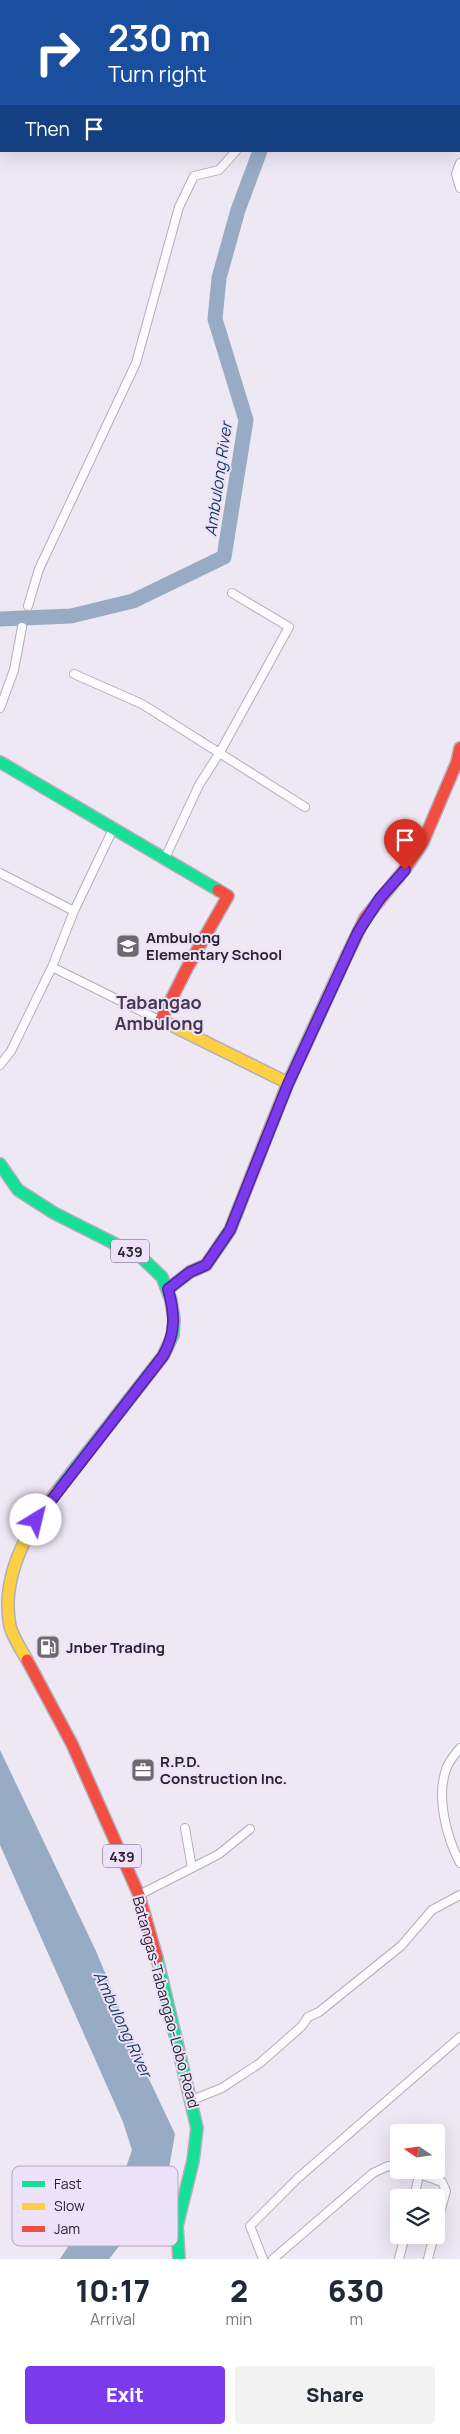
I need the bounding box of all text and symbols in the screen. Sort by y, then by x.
text: 230 m [108,14,211,62]
icon: right [25,20,90,85]
text: Turn right [108,59,206,89]
icon: arrive [80,115,108,143]
text: Then [25,116,70,142]
water label: Ambulong River [199,418,237,537]
pin [384,819,426,870]
icon: arrive [391,826,419,854]
place label: Ambulong Elementary School [146,927,282,965]
school or university icon: Ambulong Elementary School [115,933,141,959]
district label: Tabangao Ambulong [114,990,204,1035]
road number: 439 [111,1240,149,1262]
position arrow [9,1493,61,1545]
fuel station icon: Jnber Trading [35,1634,61,1660]
place label: Jnber Trading [66,1637,165,1658]
place label: R.P.D. Construction Inc. [160,1751,287,1789]
office icon: R.P.D. Construction Inc. [130,1757,156,1783]
road number: 439 [103,1844,141,1868]
street label: Batangas-Tabangao-Lobo Road [128,1894,204,2110]
water label: Ambulong River [89,1967,158,2083]
north arrow [390,2124,445,2179]
map controls [390,2124,445,2244]
legend [12,2166,178,2246]
text: Fast [54,2174,82,2193]
button: layers [390,2189,445,2244]
text: Slow [54,2196,85,2215]
text: Jam [54,2219,80,2238]
text: 10:17 [76,2270,150,2311]
text: 2 [230,2270,248,2311]
text: 630 [328,2270,384,2311]
text: Arrival [90,2308,136,2330]
text: min [226,2308,252,2330]
text: m [349,2308,363,2330]
button: Exit [25,2366,225,2424]
button: Share [235,2366,435,2424]

